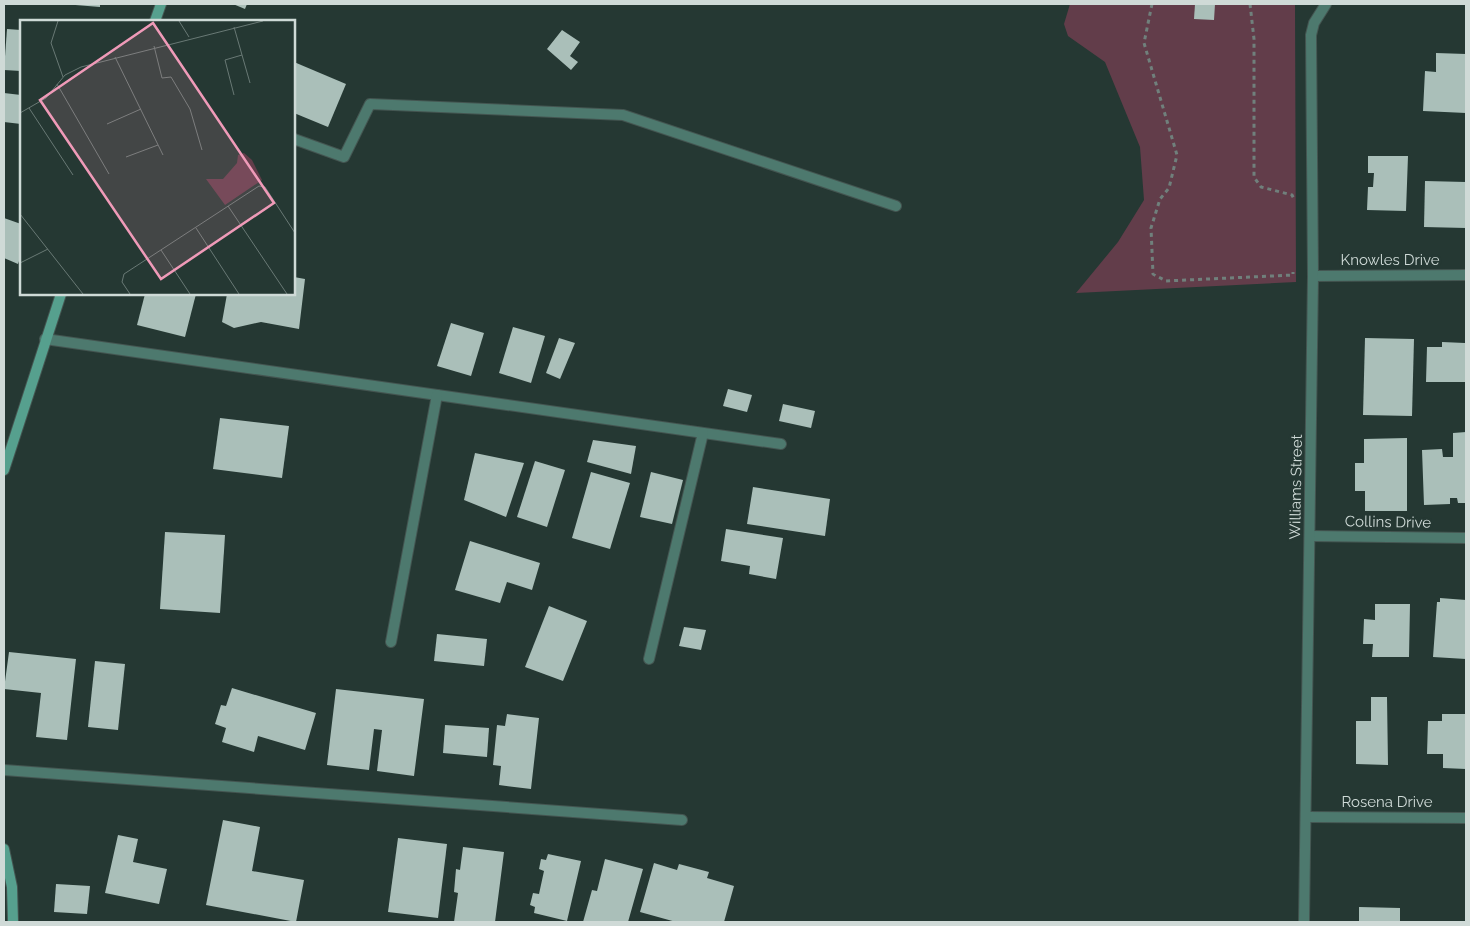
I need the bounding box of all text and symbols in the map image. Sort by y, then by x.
inset map [20,20,295,295]
street label: Knowles Drive [1341,251,1440,269]
street label: Williams Street [1286,434,1306,540]
street label: Collins Drive [1345,512,1431,532]
street label: Rosena Drive [1341,793,1433,811]

